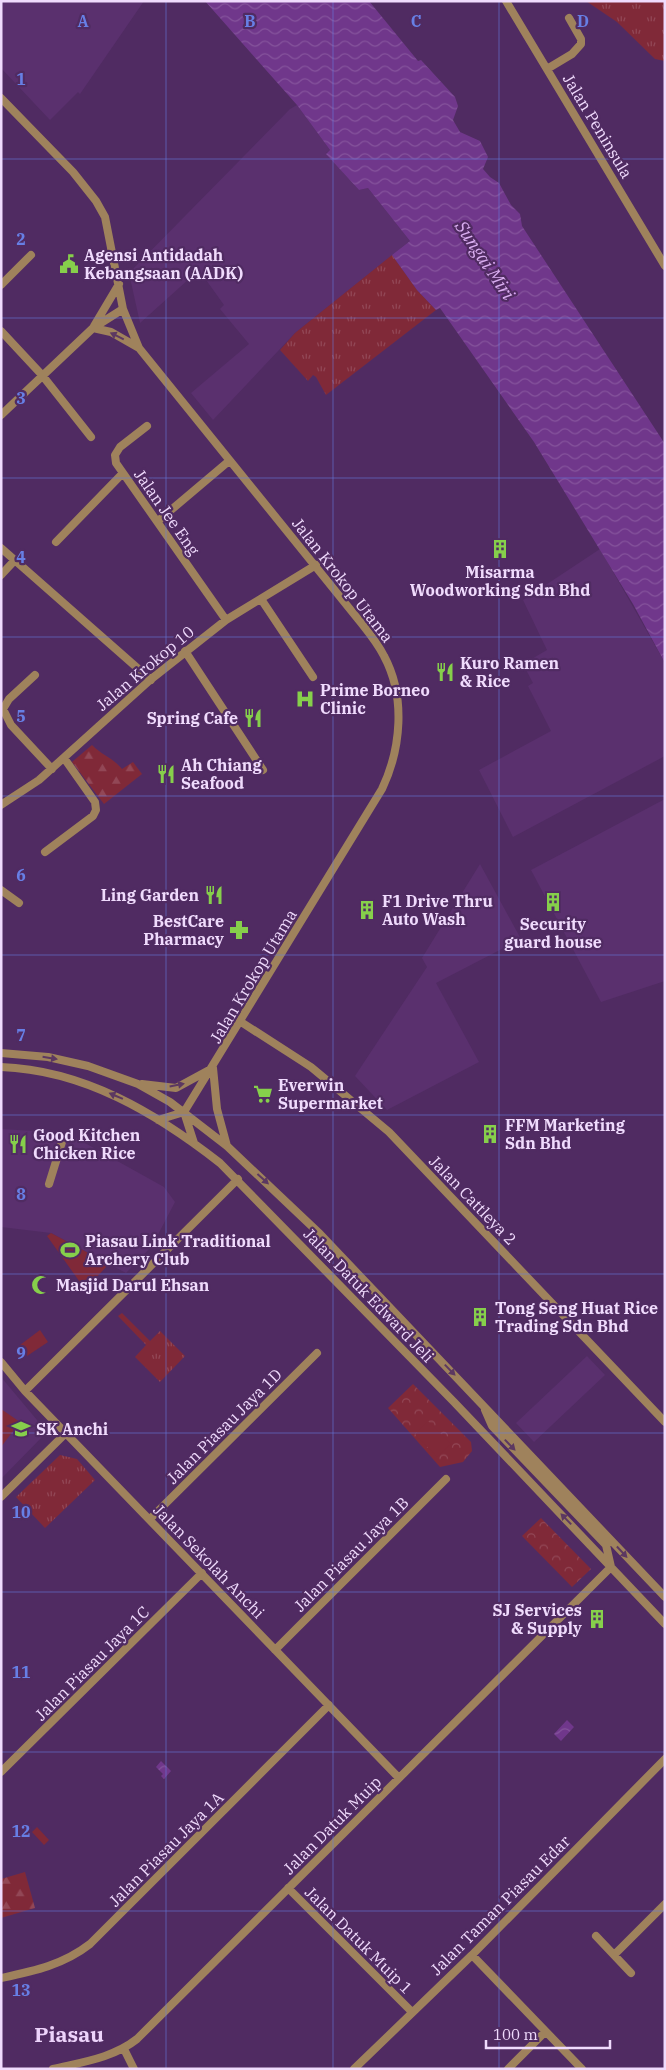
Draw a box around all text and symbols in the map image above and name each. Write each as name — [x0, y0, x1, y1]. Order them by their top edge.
text: A — [77, 11, 89, 31]
text: B — [244, 11, 256, 31]
text: C — [411, 11, 421, 31]
text: D — [577, 11, 589, 31]
text: 1 — [16, 69, 26, 89]
street label: Jalan Peninsula — [559, 70, 637, 182]
water label: Sungai Miri — [450, 215, 520, 305]
text: 2 — [16, 229, 26, 249]
place label: Agensi Antidadah Kebangsaan (AADK) — [84, 245, 243, 283]
public building icon: Agensi Antidadah Kebangsaan (AADK) — [58, 253, 80, 275]
one-way arrow — [110, 332, 124, 340]
text: 3 — [16, 388, 26, 408]
street label: Jalan Jee Eng — [130, 465, 204, 559]
street label: Jalan Krokop Utama — [288, 514, 398, 646]
building icon: Misarma Woodworking Sdn Bhd — [489, 538, 511, 560]
text: 4 — [16, 547, 26, 567]
place label: Misarma Woodworking Sdn Bhd — [410, 562, 590, 600]
street label: Jalan Krokop 10 — [92, 621, 198, 715]
place label: Kuro Ramen & Rice — [460, 653, 560, 691]
restaurant icon: Kuro Ramen & Rice — [434, 661, 456, 683]
place label: Prime Borneo Clinic — [320, 680, 430, 718]
hospital icon: Prime Borneo Clinic — [294, 688, 316, 710]
text: 5 — [16, 706, 26, 726]
restaurant icon: Spring Cafe — [242, 707, 264, 729]
place label: Spring Cafe — [147, 708, 238, 728]
place label: Ah Chiang Seafood — [181, 755, 262, 793]
restaurant icon: Ah Chiang Seafood — [155, 763, 177, 785]
text: 6 — [16, 865, 26, 885]
restaurant icon: Ling Garden — [203, 884, 225, 906]
place label: Ling Garden — [101, 885, 199, 905]
place label: F1 Drive Thru Auto Wash — [382, 891, 493, 929]
building icon: Security guard house — [542, 891, 564, 913]
building icon: F1 Drive Thru Auto Wash — [356, 899, 378, 921]
street label: Jalan Krokop Utama — [205, 905, 301, 1047]
place label: BestCare Pharmacy — [143, 911, 225, 949]
place label: Security guard house — [504, 914, 602, 952]
pharmacy icon: BestCare Pharmacy — [228, 919, 250, 941]
text: 7 — [16, 1025, 26, 1045]
one-way arrow — [42, 1055, 58, 1063]
place label: Everwin Supermarket — [278, 1075, 383, 1113]
one-way arrow — [170, 1081, 186, 1089]
supermarket icon: Everwin Supermarket — [252, 1083, 274, 1105]
one-way arrow — [109, 1092, 123, 1100]
place label: FFM Marketing Sdn Bhd — [505, 1115, 626, 1153]
building icon: FFM Marketing Sdn Bhd — [479, 1123, 501, 1145]
place label: Good Kitchen Chicken Rice — [33, 1125, 141, 1163]
restaurant icon: Good Kitchen Chicken Rice — [7, 1133, 29, 1155]
street label: Jalan Cattleya 2 — [425, 1151, 521, 1249]
one-way arrow — [257, 1173, 269, 1185]
text: 8 — [16, 1184, 26, 1204]
street label: Jalan Datuk Edward Jeli — [300, 1224, 438, 1366]
place label: Piasau Link Traditional Archery Club — [85, 1231, 271, 1269]
sports icon: Piasau Link Traditional Archery Club — [59, 1239, 81, 1261]
mosque icon: Masjid Darul Ehsan — [30, 1274, 52, 1296]
place label: Masjid Darul Ehsan — [56, 1275, 210, 1295]
place label: Tong Seng Huat Rice Trading Sdn Bhd — [495, 1298, 658, 1336]
building icon: Tong Seng Huat Rice Trading Sdn Bhd — [469, 1306, 491, 1328]
text: 9 — [16, 1343, 26, 1363]
street label: Jalan Piasau Jaya 1D — [162, 1364, 286, 1488]
one-way arrow — [444, 1364, 456, 1376]
school or university icon: SK Anchi — [10, 1418, 32, 1440]
place label: SK Anchi — [36, 1419, 108, 1439]
one-way arrow — [504, 1439, 516, 1451]
street label: Jalan Piasau Jaya 1B — [289, 1492, 413, 1616]
street label: Jalan Sekolah Anchi — [149, 1500, 269, 1622]
text: 10 — [11, 1502, 31, 1522]
one-way arrow — [560, 1514, 572, 1526]
one-way arrow — [616, 1545, 628, 1557]
place label: SJ Services & Supply — [493, 1600, 583, 1638]
street label: Jalan Piasau Jaya 1C — [31, 1602, 153, 1724]
building icon: SJ Services & Supply — [586, 1608, 608, 1630]
text: 11 — [11, 1662, 31, 1682]
street label: Jalan Datuk Muip — [279, 1772, 385, 1878]
street label: Jalan Piasau Jaya 1A — [104, 1787, 228, 1911]
text: 12 — [11, 1821, 31, 1841]
street label: Jalan Taman Piasau Edar — [426, 1831, 574, 1979]
street label: Jalan Datuk Muip 1 — [301, 1882, 417, 1998]
text: 13 — [11, 1980, 31, 2000]
scale bar — [486, 2018, 610, 2050]
district label: Piasau — [34, 2020, 104, 2048]
text: 100 m — [493, 2025, 538, 2044]

